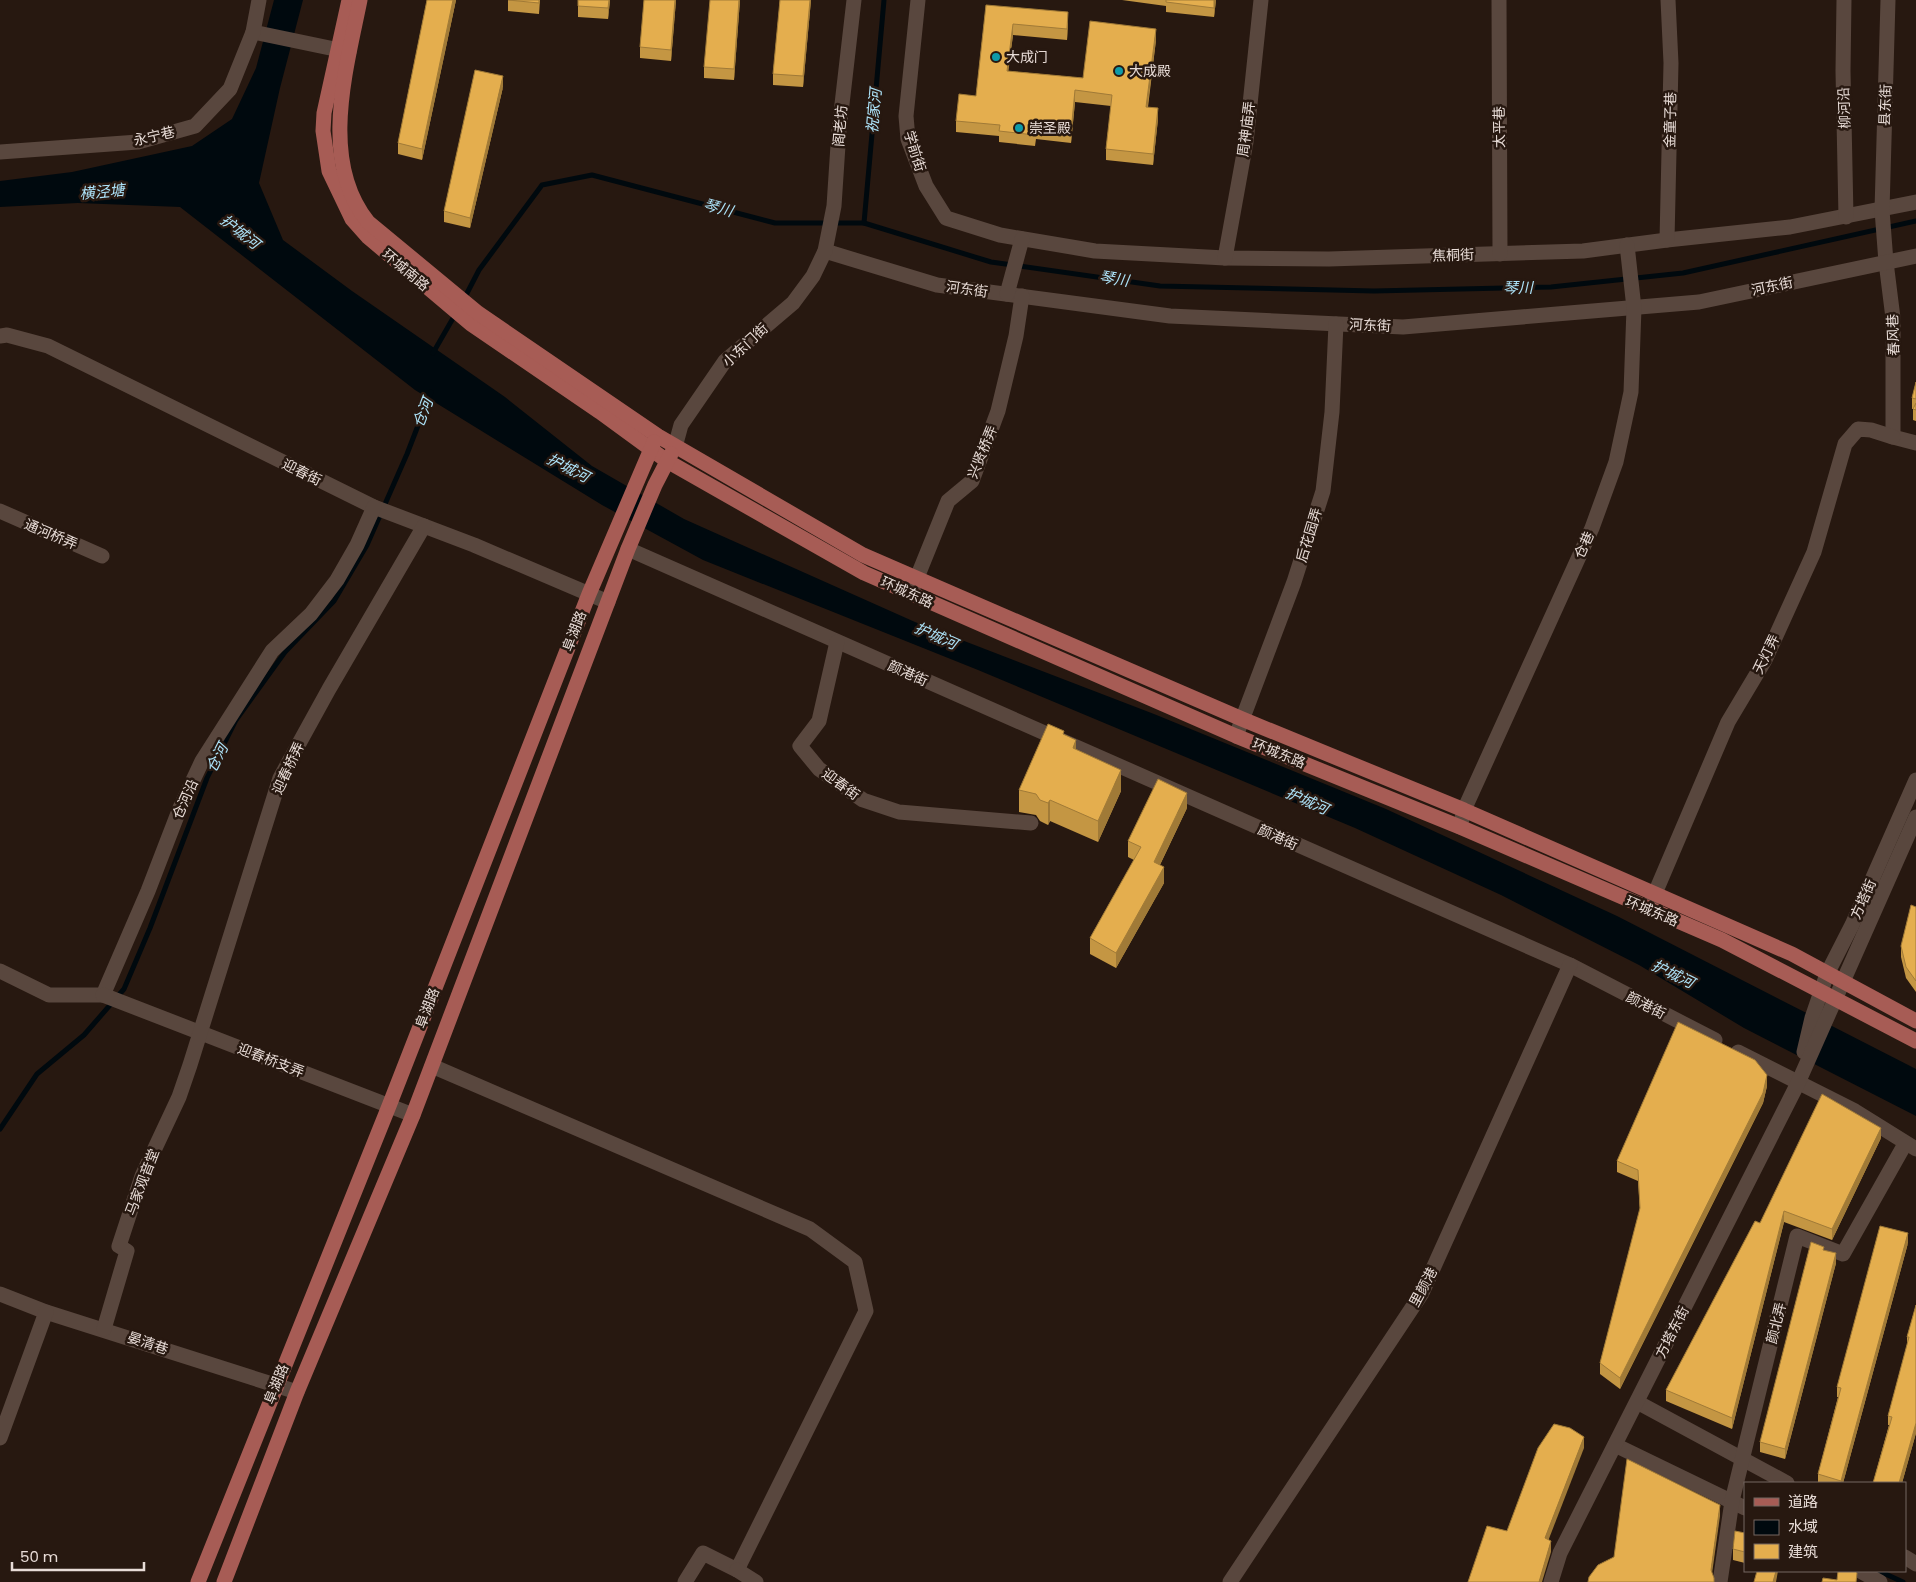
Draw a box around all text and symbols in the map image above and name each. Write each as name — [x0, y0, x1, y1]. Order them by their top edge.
place label: 大成门 — [1006, 47, 1048, 67]
marker: 大成门 — [990, 51, 1002, 63]
place label: 大成殿 — [1129, 61, 1171, 81]
marker: 大成殿 — [1113, 65, 1125, 77]
street label: 县东街 — [1874, 84, 1896, 126]
water label: 祝家河 — [861, 85, 886, 134]
street label: 柳河沿 — [1833, 87, 1855, 129]
street label: 金童子巷 — [1660, 92, 1680, 148]
street label: 周神庙弄 — [1233, 100, 1259, 158]
street label: 阁老坊 — [828, 104, 852, 148]
street label: 太平巷 — [1489, 106, 1509, 148]
place label: 崇圣殿 — [1029, 118, 1071, 138]
street label: 永宁巷 — [131, 122, 177, 150]
marker: 崇圣殿 — [1013, 122, 1025, 134]
street label: 学前街 — [899, 128, 931, 174]
water label: 横泾塘 — [79, 179, 128, 204]
water label: 琴川 — [701, 193, 737, 222]
water label: 护城河 — [216, 209, 267, 256]
street label: 环城南路 — [378, 244, 434, 296]
street label: 焦桐街 — [1432, 244, 1474, 266]
water label: 琴川 — [1098, 266, 1132, 291]
street label: 河东街 — [1749, 272, 1795, 300]
street label: 河东街 — [945, 276, 989, 302]
water label: 琴川 — [1503, 277, 1535, 298]
street label: 河东街 — [1349, 314, 1391, 336]
street label: 春风巷 — [1882, 314, 1904, 356]
street label: 小东门街 — [718, 319, 772, 371]
water label: 仓河 — [407, 392, 439, 431]
street label: 兴贤桥弄 — [962, 422, 1002, 482]
water label: 护城河 — [543, 448, 596, 488]
street label: 迎春街 — [279, 454, 325, 490]
street label: 后花园弄 — [1291, 505, 1327, 565]
street label: 通河桥弄 — [21, 514, 81, 554]
street label: 仓巷 — [1569, 528, 1599, 562]
street label: 环城东路 — [877, 571, 937, 613]
street label: 阜湖路 — [557, 608, 591, 654]
water label: 护城河 — [911, 617, 964, 656]
street label: 天灯弄 — [1748, 631, 1784, 677]
street label: 颜港街 — [885, 655, 931, 691]
street label: 环城东路 — [1249, 733, 1309, 773]
water label: 仓河 — [200, 737, 234, 776]
street label: 迎春桥弄 — [267, 738, 309, 798]
street label: 迎春街 — [818, 764, 864, 804]
street label: 仓河沿 — [167, 776, 203, 822]
water label: 护城河 — [1282, 782, 1335, 821]
street label: 颜港街 — [1255, 819, 1301, 855]
street label: 方塔街 — [1845, 876, 1881, 922]
street label: 环城东路 — [1622, 891, 1682, 931]
water label: 护城河 — [1648, 954, 1701, 994]
street label: 阜湖路 — [410, 985, 444, 1031]
street label: 颜港街 — [1623, 987, 1669, 1023]
street label: 迎春桥支弄 — [235, 1038, 307, 1082]
street label: 马家观音堂 — [120, 1146, 164, 1218]
street label: 里颜港 — [1404, 1264, 1442, 1310]
street label: 颜北弄 — [1761, 1300, 1791, 1346]
street label: 方塔东街 — [1650, 1303, 1694, 1361]
street label: 晏清巷 — [125, 1327, 171, 1359]
street label: 阜湖路 — [259, 1361, 293, 1407]
legend — [1744, 1482, 1906, 1572]
text: 道路 — [1788, 1491, 1818, 1512]
text: 水域 — [1788, 1516, 1818, 1537]
scale bar — [12, 1540, 145, 1572]
text: 建筑 — [1788, 1541, 1818, 1562]
text: 50 m — [20, 1546, 58, 1567]

